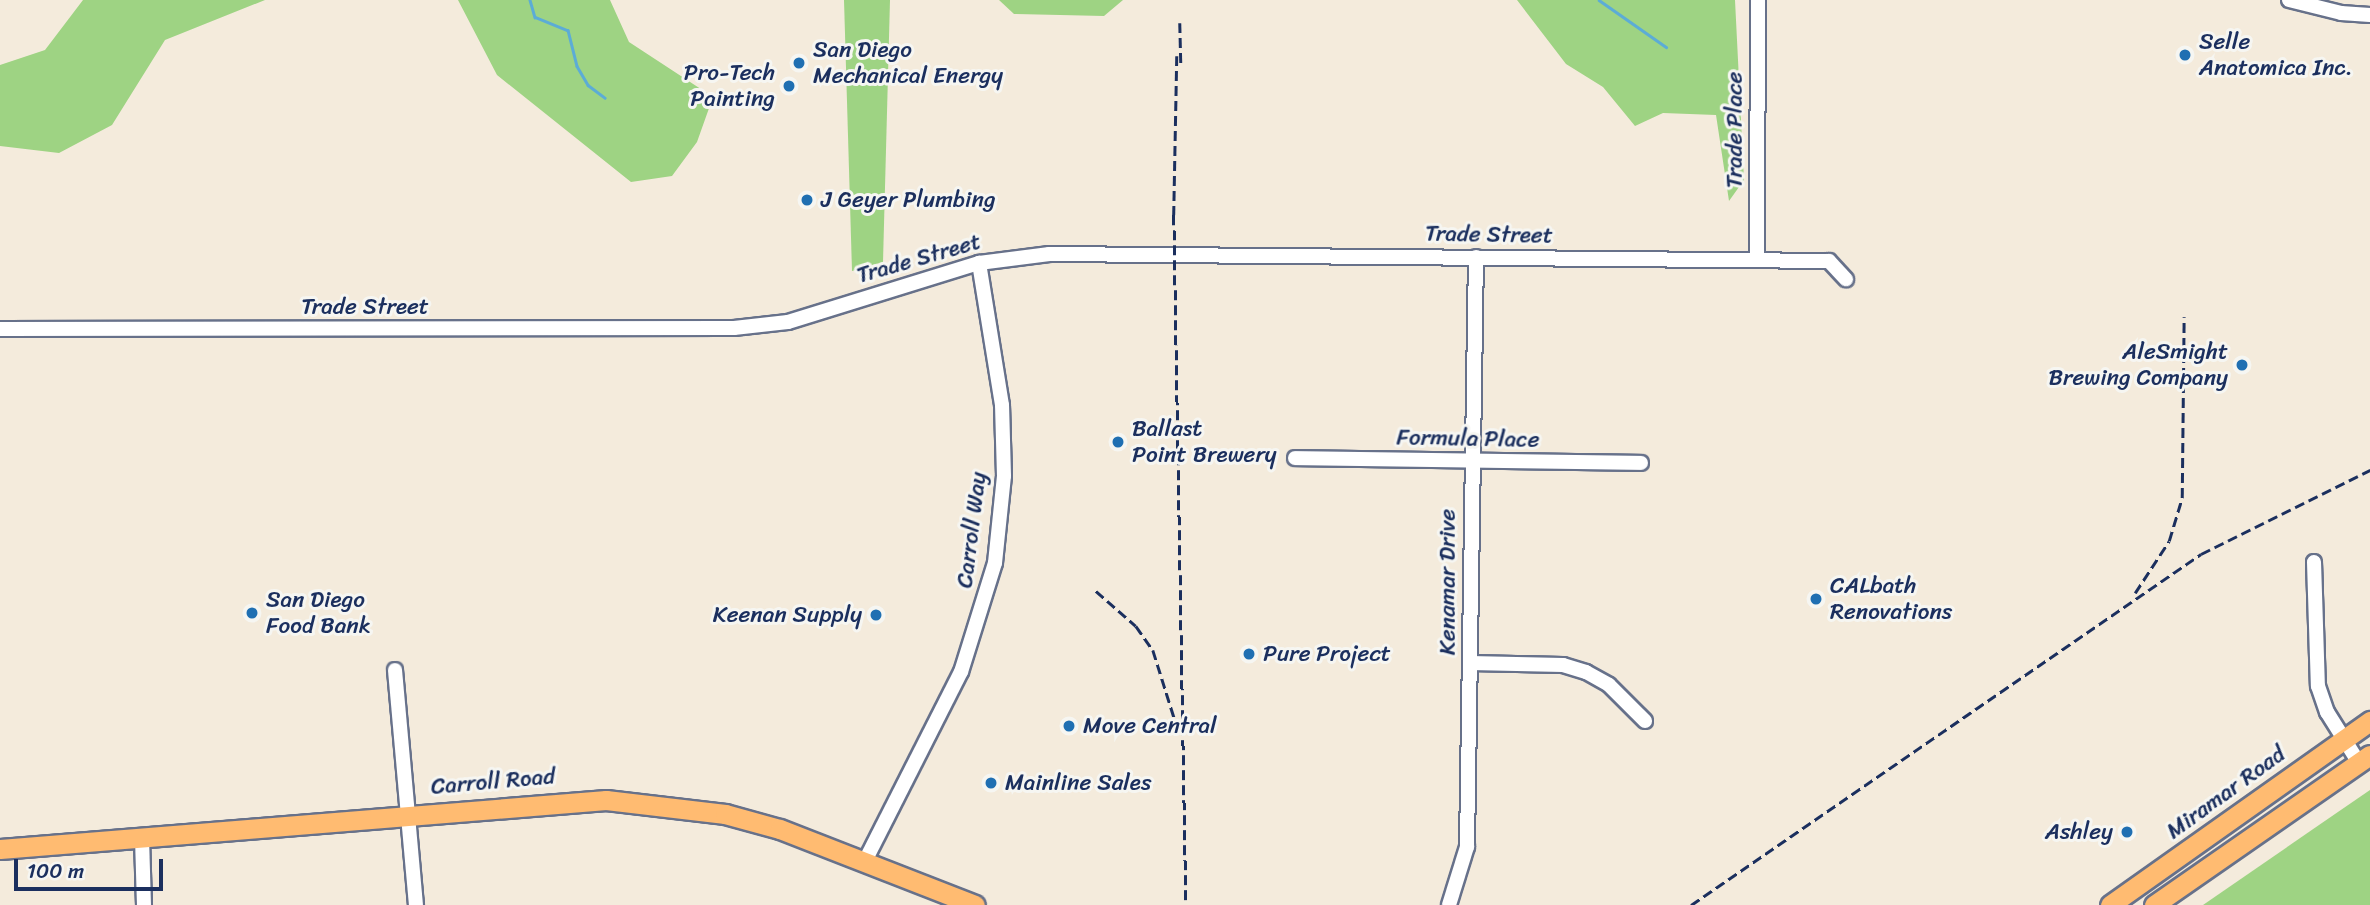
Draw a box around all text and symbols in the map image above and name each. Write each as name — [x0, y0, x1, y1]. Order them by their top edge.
place label: Selle Anatomica Inc. — [2199, 28, 2353, 82]
place label: San Diego Mechanical Energy — [813, 36, 1003, 90]
marker: Selle Anatomica Inc. — [2177, 47, 2193, 63]
marker: San Diego Mechanical Energy — [791, 55, 807, 71]
place label: Pro-Tech Painting — [684, 59, 775, 113]
street label: Trade Place — [1721, 72, 1749, 188]
marker: Pro-Tech Painting — [781, 78, 797, 94]
place label: J Geyer Plumbing — [821, 186, 996, 214]
marker: J Geyer Plumbing — [799, 192, 815, 208]
street label: Trade Street — [1425, 220, 1553, 250]
street label: Trade Street — [853, 228, 985, 290]
street label: Trade Street — [301, 293, 429, 321]
place label: AleSmight Brewing Company — [2048, 338, 2228, 392]
marker: AleSmight Brewing Company — [2234, 357, 2250, 373]
place label: Ballast Point Brewery — [1132, 415, 1277, 469]
street label: Formula Place — [1396, 424, 1540, 454]
marker: Ballast Point Brewery — [1110, 434, 1126, 450]
street label: Carroll Way — [951, 470, 993, 590]
street label: Kenamar Drive — [1434, 509, 1462, 655]
place label: CALbath Renovations — [1830, 572, 1952, 626]
place label: San Diego Food Bank — [266, 586, 371, 640]
marker: CALbath Renovations — [1808, 591, 1824, 607]
place label: Keenan Supply — [713, 601, 862, 629]
marker: San Diego Food Bank — [244, 605, 260, 621]
marker: Keenan Supply — [868, 607, 884, 623]
place label: Pure Project — [1263, 640, 1392, 668]
marker: Pure Project — [1241, 646, 1257, 662]
place label: Move Central — [1083, 712, 1218, 740]
marker: Move Central — [1061, 718, 1077, 734]
street label: Miramar Road — [2161, 741, 2291, 845]
street label: Carroll Road — [430, 763, 556, 801]
place label: Mainline Sales — [1005, 769, 1152, 797]
marker: Mainline Sales — [983, 775, 999, 791]
place label: Ashley — [2045, 818, 2113, 846]
marker: Ashley — [2119, 824, 2135, 840]
scale bar — [18, 846, 166, 890]
text: 100 m — [27, 852, 84, 890]

